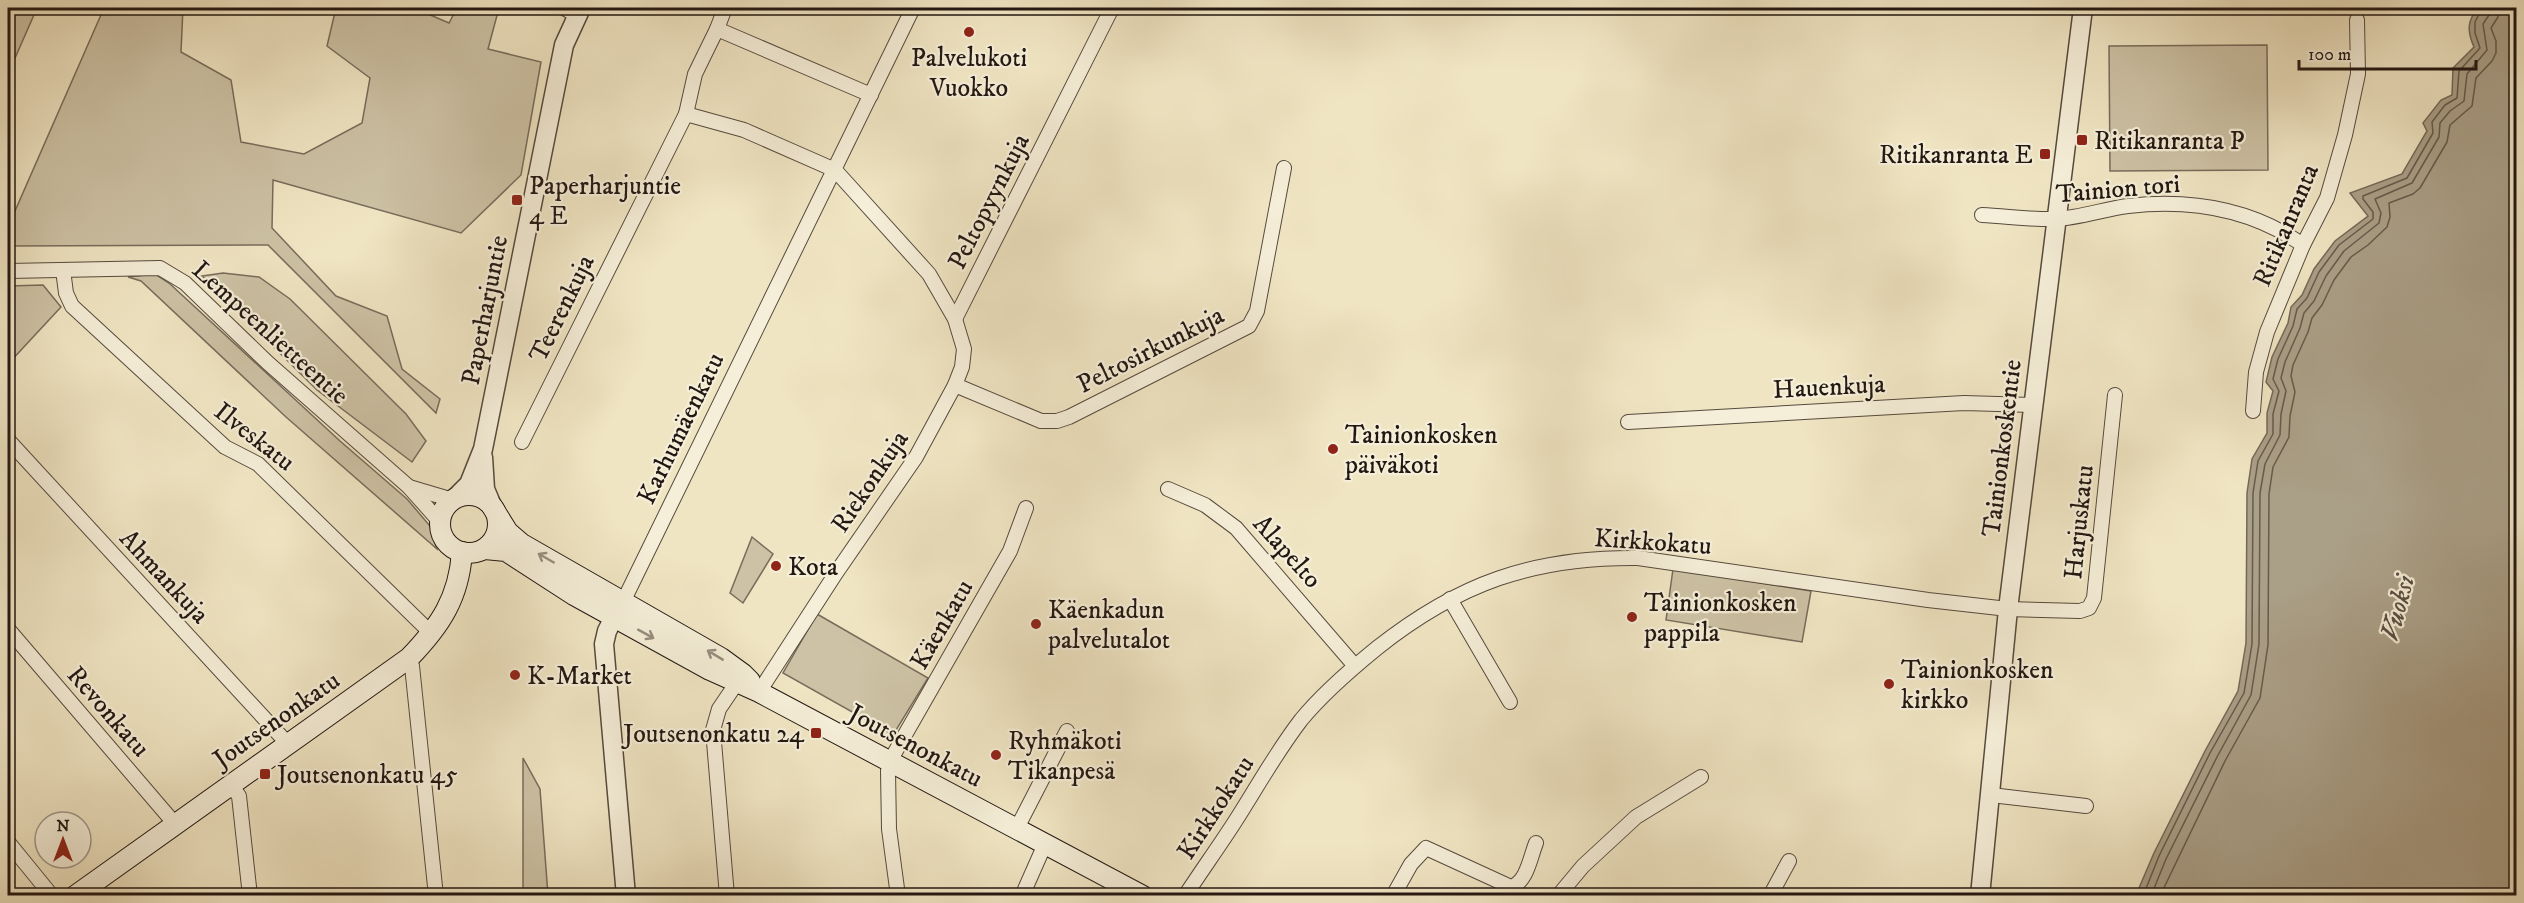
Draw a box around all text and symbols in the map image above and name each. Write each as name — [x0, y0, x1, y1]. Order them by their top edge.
marker: Palvelukoti Vuokko — [962, 25, 976, 39]
scale bar — [2299, 33, 2476, 71]
place label: Palvelukoti Vuokko — [911, 42, 1027, 105]
text: 100 m — [2308, 44, 2351, 66]
place label: Ritikanranta P — [2094, 125, 2245, 158]
street label: Peltopyynkuja — [941, 128, 1038, 275]
marker: Ritikanranta P — [2075, 133, 2089, 147]
place label: Ritikanranta E — [1879, 139, 2033, 172]
marker: Ritikanranta E — [2038, 147, 2052, 161]
street label: Ritikanranta — [2246, 159, 2327, 292]
street label: Tainion tori — [2055, 168, 2182, 211]
place label: Paperharjuntie 4 E — [529, 170, 681, 233]
marker: Paperharjuntie 4 E — [510, 193, 524, 207]
street label: Paperharjuntie — [455, 233, 516, 388]
street label: Teerenkuja — [522, 250, 602, 368]
street label: Lempeenlietteentie — [185, 254, 355, 412]
street label: Peltosirkunkuja — [1072, 299, 1230, 402]
street label: Karhumäenkatu — [630, 347, 732, 510]
street label: Tainionkoskentie — [1975, 358, 2030, 539]
street label: Hauenkuja — [1772, 368, 1886, 407]
street label: Ilveskatu — [207, 395, 301, 479]
place label: Tainionkosken päiväkoti — [1344, 419, 1498, 482]
street label: Riekonkuja — [824, 424, 916, 539]
marker: Tainionkosken päiväkoti — [1326, 442, 1340, 456]
street label: Harjuskatu — [2057, 463, 2102, 581]
street label: Alapelto — [1245, 508, 1329, 596]
street label: Kirkkokatu — [1593, 522, 1713, 563]
street label: Ahmankuja — [112, 523, 216, 631]
one-way arrow — [538, 551, 555, 563]
place label: Kota — [788, 551, 838, 584]
marker: Kota — [769, 559, 783, 573]
water label: Vuoksi — [2373, 570, 2423, 645]
street label: Käenkatu — [903, 574, 981, 676]
place label: Tainionkosken pappila — [1643, 587, 1797, 650]
place label: Käenkadun palvelutalot — [1047, 594, 1170, 657]
marker: Tainionkosken pappila — [1625, 610, 1639, 624]
marker: Käenkadun palvelutalot — [1029, 617, 1043, 631]
one-way arrow — [637, 629, 654, 641]
one-way arrow — [707, 649, 724, 661]
place label: Tainionkosken kirkko — [1901, 654, 2054, 717]
street label: Revonkatu — [59, 660, 157, 764]
place label: K-Market — [527, 660, 632, 693]
street label: Joutsenonkatu — [205, 664, 347, 777]
marker: K-Market — [508, 668, 522, 682]
marker: Tainionkosken kirkko — [1882, 677, 1896, 691]
street label: Joutsenonkatu — [841, 696, 988, 795]
place label: Joutsenonkatu 24 — [621, 718, 805, 751]
place label: Ryhmäkoti Tikanpesä — [1008, 725, 1122, 788]
marker: Joutsenonkatu 24 — [809, 726, 823, 740]
marker: Ryhmäkoti Tikanpesä — [989, 748, 1003, 762]
street label: Kirkkokatu — [1170, 750, 1262, 866]
place label: Joutsenonkatu 45 — [275, 759, 458, 792]
marker: Joutsenonkatu 45 — [258, 767, 272, 781]
north arrow — [33, 810, 93, 870]
text: N — [56, 816, 70, 836]

